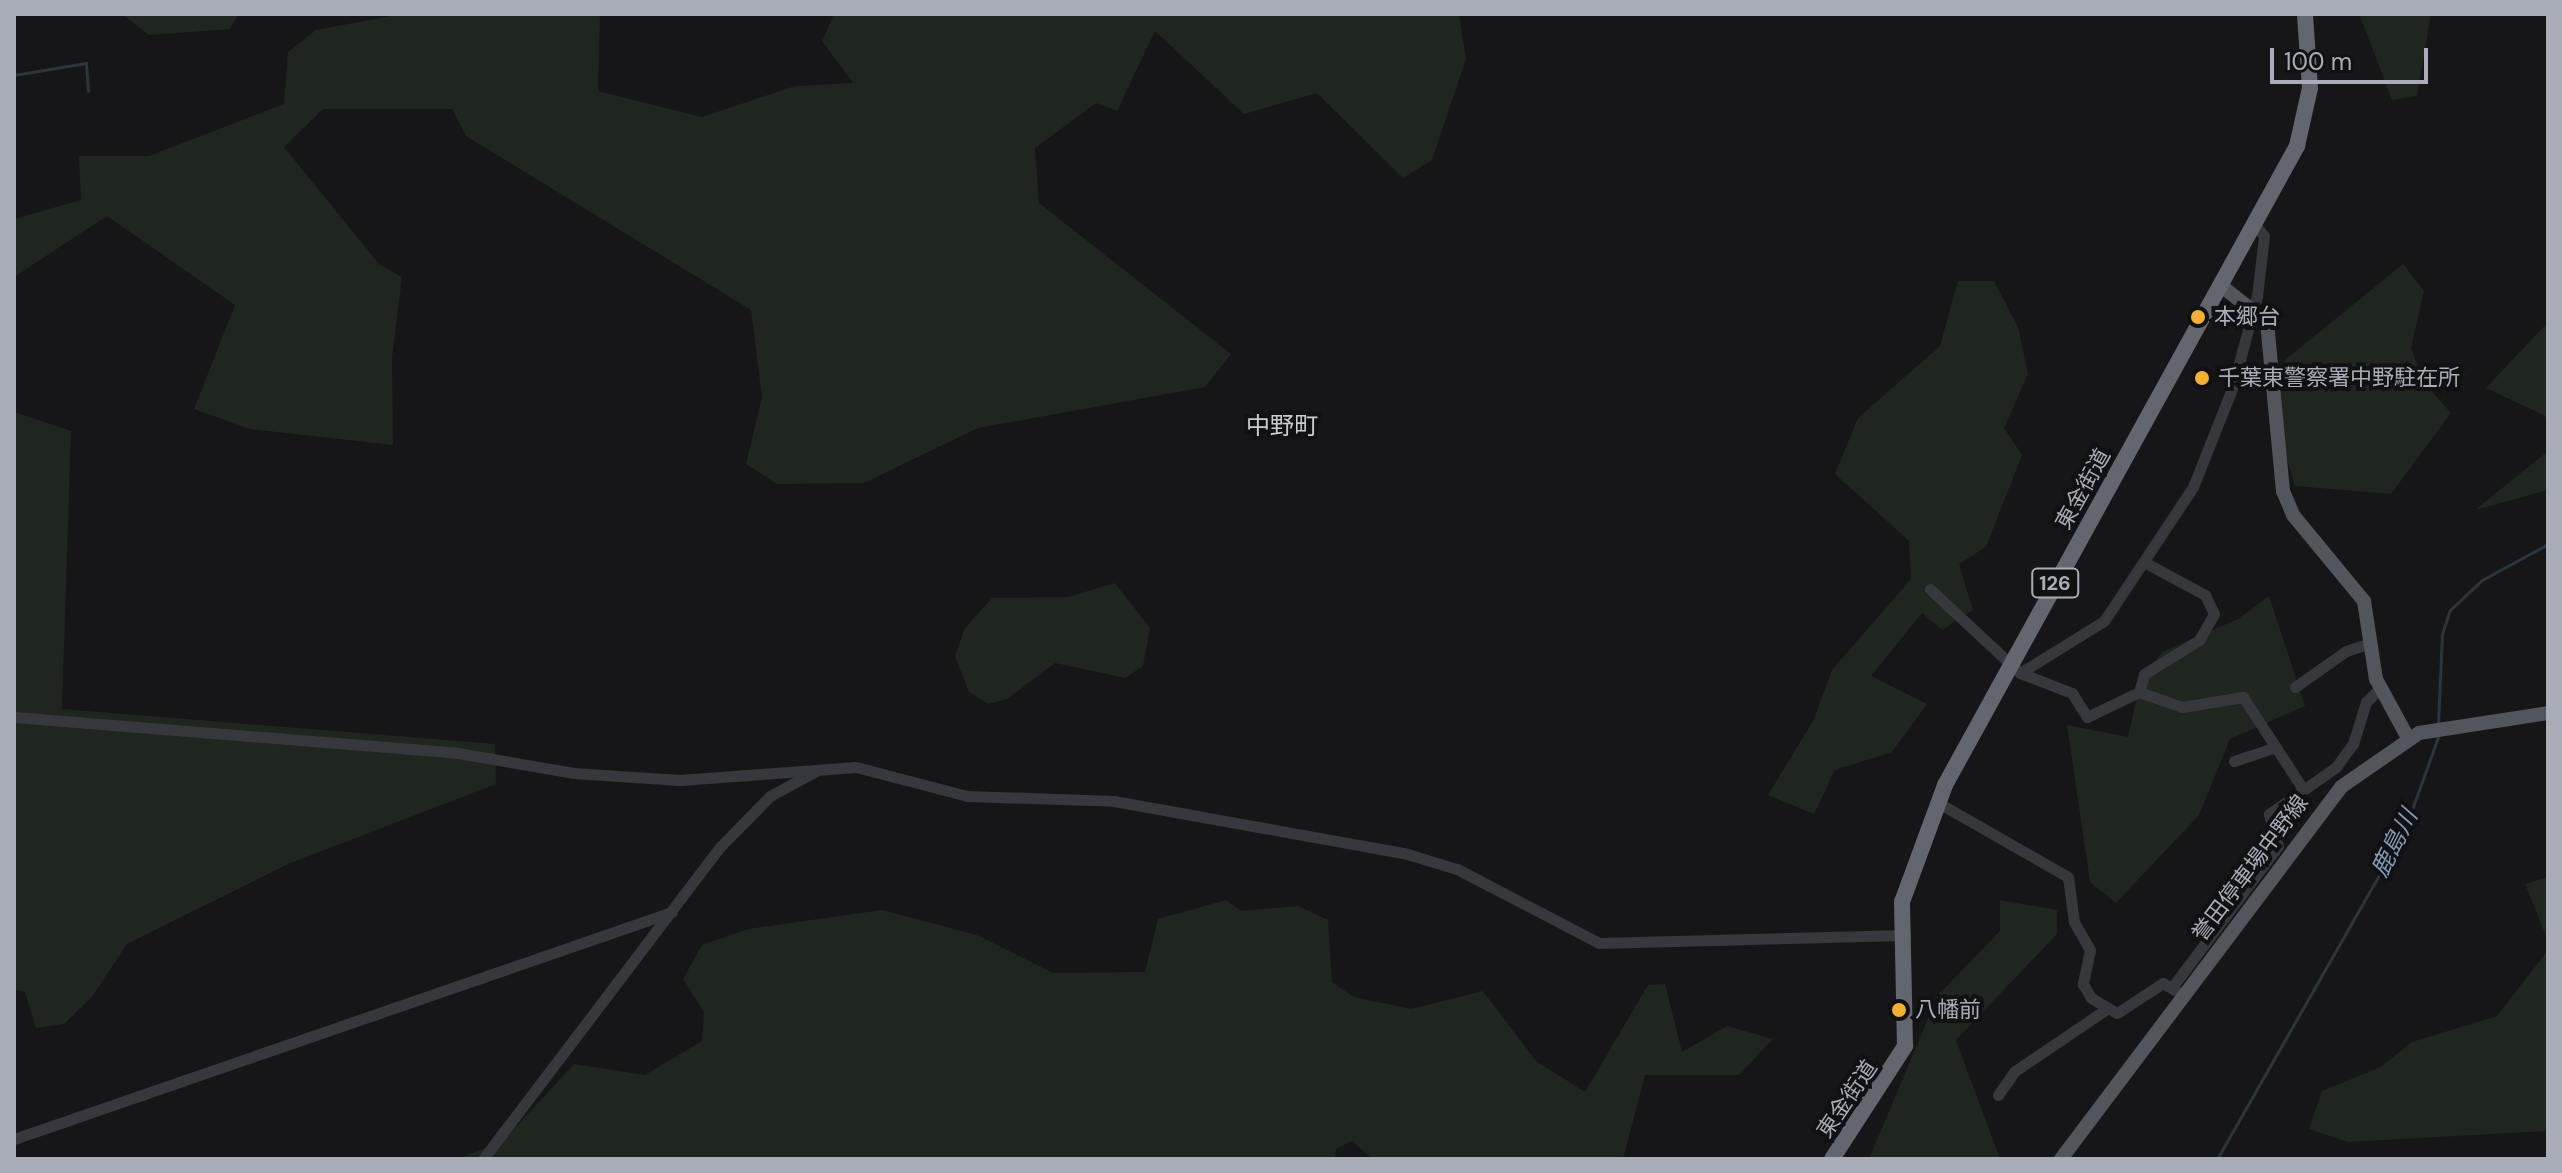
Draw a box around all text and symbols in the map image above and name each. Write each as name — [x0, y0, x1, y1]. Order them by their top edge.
scale bar — [2274, 32, 2432, 82]
text: 100 m — [2284, 46, 2352, 77]
place label: 本郷台 — [2214, 304, 2280, 330]
marker: 本郷台 — [2189, 308, 2207, 326]
place label: 千葉東警察署中野駐在所 — [2218, 365, 2460, 391]
marker: 千葉東警察署中野駐在所 — [2193, 369, 2211, 387]
district label: 中野町 — [1246, 412, 1318, 440]
street label: 東金街道 — [2050, 444, 2116, 534]
road number: 126 — [2031, 567, 2079, 599]
street label: 誉田停車場中野線 — [2186, 790, 2314, 946]
water label: 鹿島川 — [2365, 804, 2423, 882]
place label: 八幡前 — [1915, 997, 1981, 1023]
marker: 八幡前 — [1890, 1001, 1908, 1019]
street label: 東金街道 — [1811, 1055, 1883, 1143]

